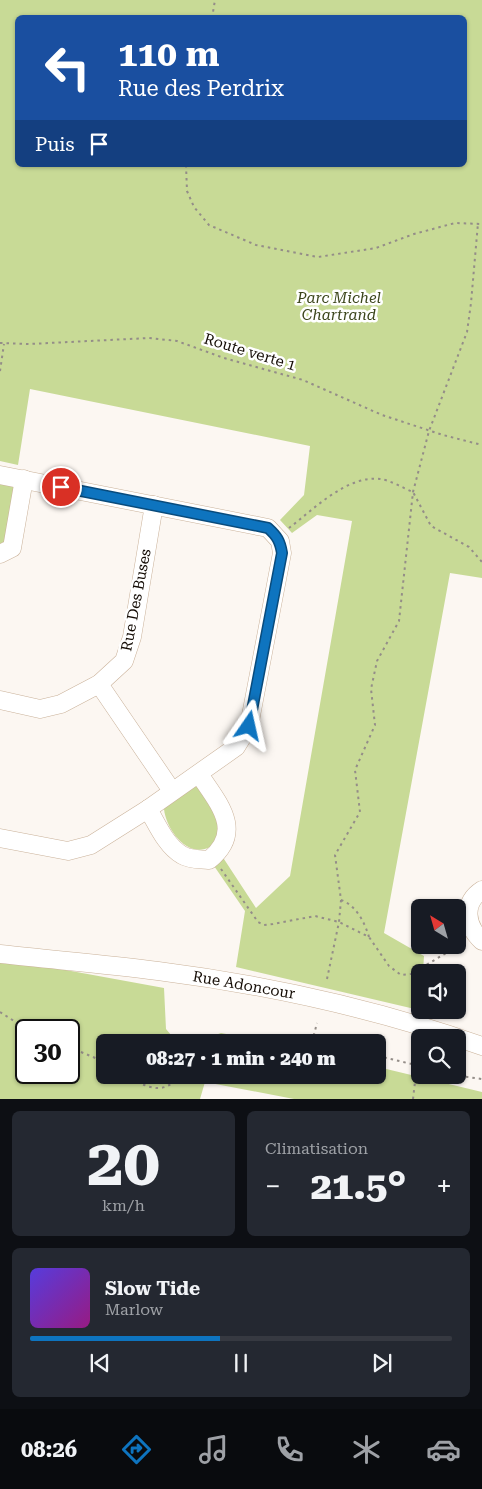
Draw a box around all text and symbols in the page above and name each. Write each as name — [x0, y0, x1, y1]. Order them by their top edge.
text: 110 m — [118, 34, 219, 75]
icon: left — [35, 35, 100, 100]
text: Rue des Perdrix — [118, 76, 284, 101]
icon: arrive — [85, 130, 113, 158]
text: Puis — [35, 133, 75, 156]
park label: Parc Michel Chartrand — [296, 289, 382, 324]
street label: Route verte 1 — [202, 329, 298, 375]
pin — [40, 466, 82, 508]
icon: arrive — [47, 473, 75, 501]
street label: Rue Des Buses — [117, 547, 155, 653]
position arrow — [222, 699, 274, 751]
north arrow — [411, 899, 466, 954]
map controls — [411, 899, 466, 1084]
button: sound — [411, 964, 466, 1019]
street label: Rue Adoncour — [191, 967, 297, 1003]
speed limit sign: 30 — [15, 1019, 80, 1084]
button: search — [411, 1029, 466, 1084]
text: 08:27 · 1 min · 240 m — [146, 1047, 336, 1070]
text: 20 — [87, 1125, 160, 1201]
text: Climatisation — [265, 1139, 368, 1158]
text: 21.5° — [311, 1164, 406, 1208]
text: − — [265, 1170, 281, 1203]
text: + — [436, 1170, 452, 1203]
text: km/h — [102, 1196, 145, 1215]
text: Slow Tide — [105, 1277, 200, 1300]
text: Marlow — [105, 1300, 163, 1319]
icon: previous — [86, 1349, 114, 1377]
icon: pause — [227, 1349, 255, 1377]
icon: next — [368, 1349, 396, 1377]
icon: directions — [119, 1432, 154, 1467]
icon: music — [196, 1432, 231, 1467]
icon: phone — [272, 1432, 307, 1467]
icon: climate — [349, 1432, 384, 1467]
icon: car — [426, 1432, 461, 1467]
text: 08:26 — [21, 1437, 77, 1462]

